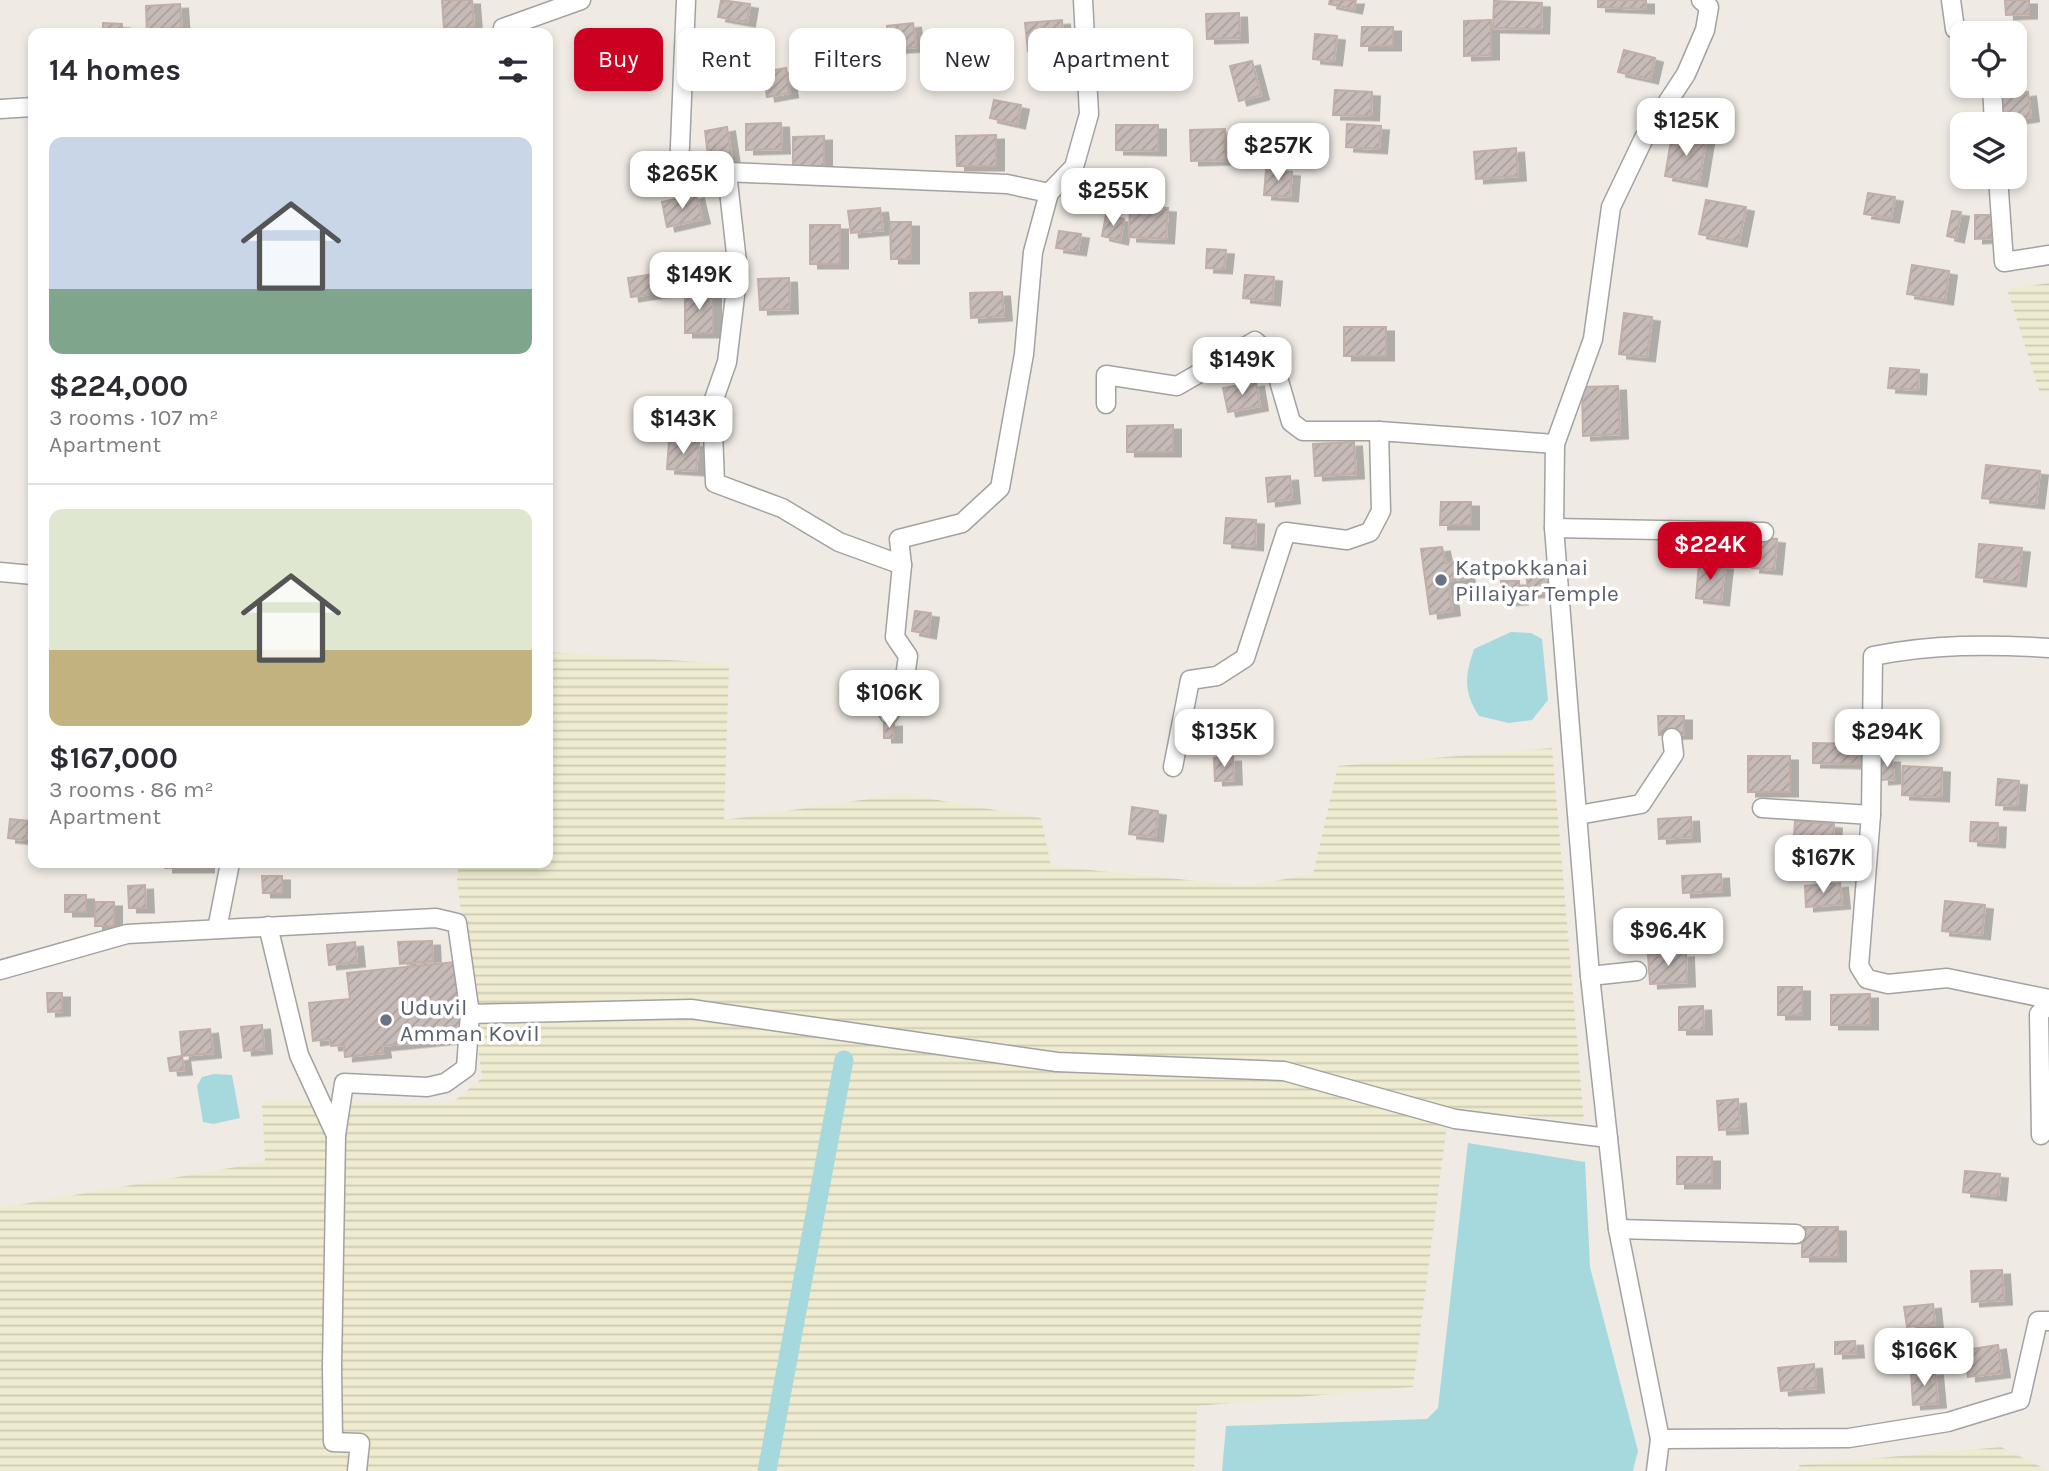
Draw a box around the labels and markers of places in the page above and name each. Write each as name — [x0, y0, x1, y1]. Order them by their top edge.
pin: $125K — [1637, 99, 1735, 158]
pin: $257K — [1229, 124, 1327, 183]
pin: $265K — [633, 152, 731, 211]
pin: $255K — [1064, 168, 1162, 228]
pin: $149K — [650, 252, 748, 312]
pin: $149K — [1193, 338, 1291, 397]
pin: $143K — [634, 396, 732, 456]
pin: $224K — [1661, 522, 1759, 582]
place label: Katpokkanai Pillaiyar Temple — [1455, 554, 1619, 607]
marker: Katpokkanai Pillaiyar Temple — [1433, 572, 1449, 588]
pin: $106K — [840, 670, 938, 730]
pin: $135K — [1175, 710, 1273, 769]
pin: $294K — [1838, 710, 1936, 769]
pin: $167K — [1774, 836, 1872, 895]
pin: $96.4K — [1611, 908, 1725, 968]
place label: Uduvil Amman Kovil — [400, 994, 540, 1047]
marker: Uduvil Amman Kovil — [378, 1012, 394, 1028]
pin: $166K — [1875, 1328, 1973, 1388]

